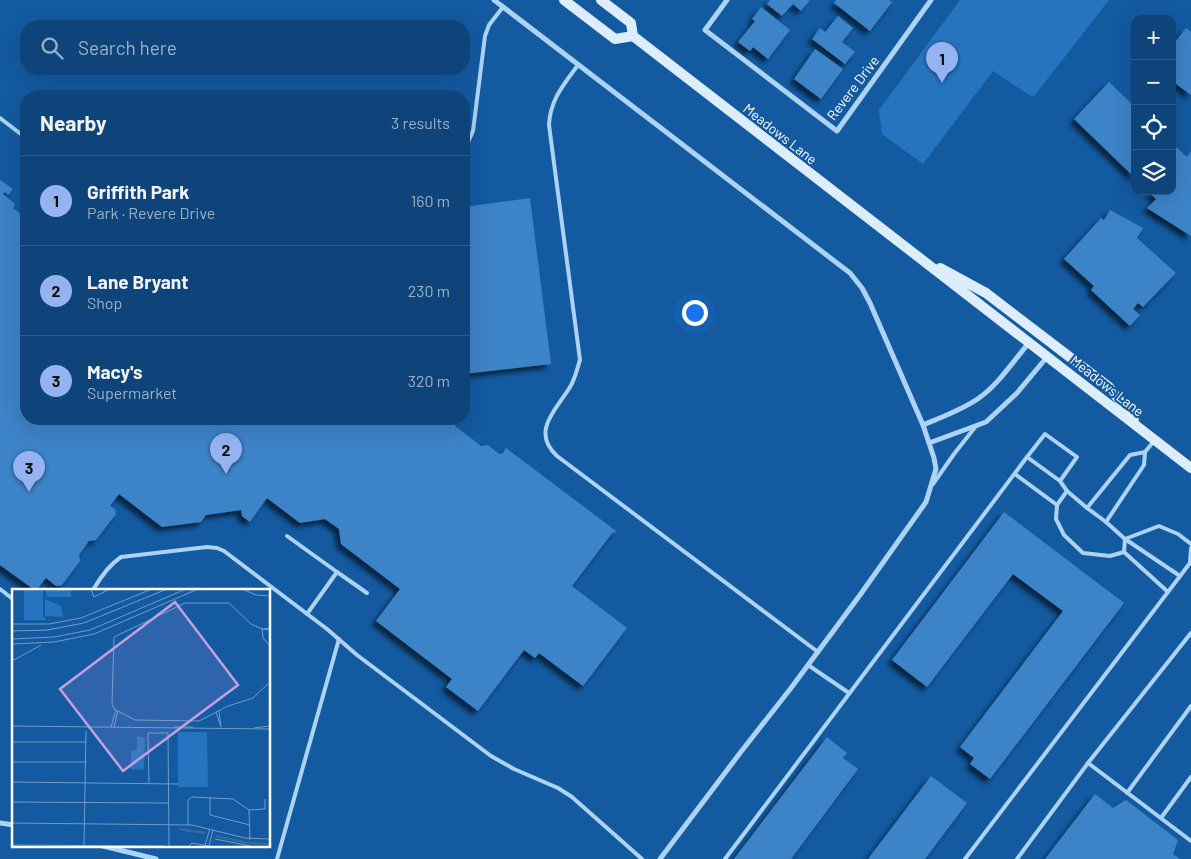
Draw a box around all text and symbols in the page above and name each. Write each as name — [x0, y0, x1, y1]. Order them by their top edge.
map controls — [1131, 15, 1176, 195]
button: + — [1131, 15, 1176, 60]
search box — [20, 20, 470, 75]
icon: search — [38, 34, 66, 62]
text: Search here — [78, 36, 177, 59]
pin: 1 — [926, 42, 958, 83]
street label: Revere Drive — [823, 52, 882, 123]
button: − — [1131, 60, 1176, 105]
street label: Meadows Lane — [740, 100, 821, 168]
button: locate — [1131, 105, 1176, 150]
text: Nearby — [40, 110, 106, 135]
text: 3 results — [391, 113, 450, 132]
button: layers — [1131, 150, 1176, 195]
text: Griffith Park — [87, 180, 189, 203]
text: 1 — [53, 191, 59, 210]
text: 160 m — [411, 191, 450, 210]
text: Park · Revere Drive — [87, 203, 215, 222]
text: Lane Bryant — [87, 270, 188, 293]
text: 2 — [52, 281, 60, 300]
text: 230 m — [408, 281, 450, 300]
text: Shop — [87, 293, 122, 312]
your location — [682, 300, 708, 326]
street label: Meadows Lane — [1067, 352, 1148, 420]
text: Macy's — [87, 360, 142, 383]
text: 3 — [52, 371, 60, 390]
text: 320 m — [408, 371, 450, 390]
text: Supermarket — [87, 383, 177, 402]
pin: 2 — [210, 433, 242, 474]
pin: 3 — [13, 451, 45, 492]
inset map — [12, 589, 270, 846]

